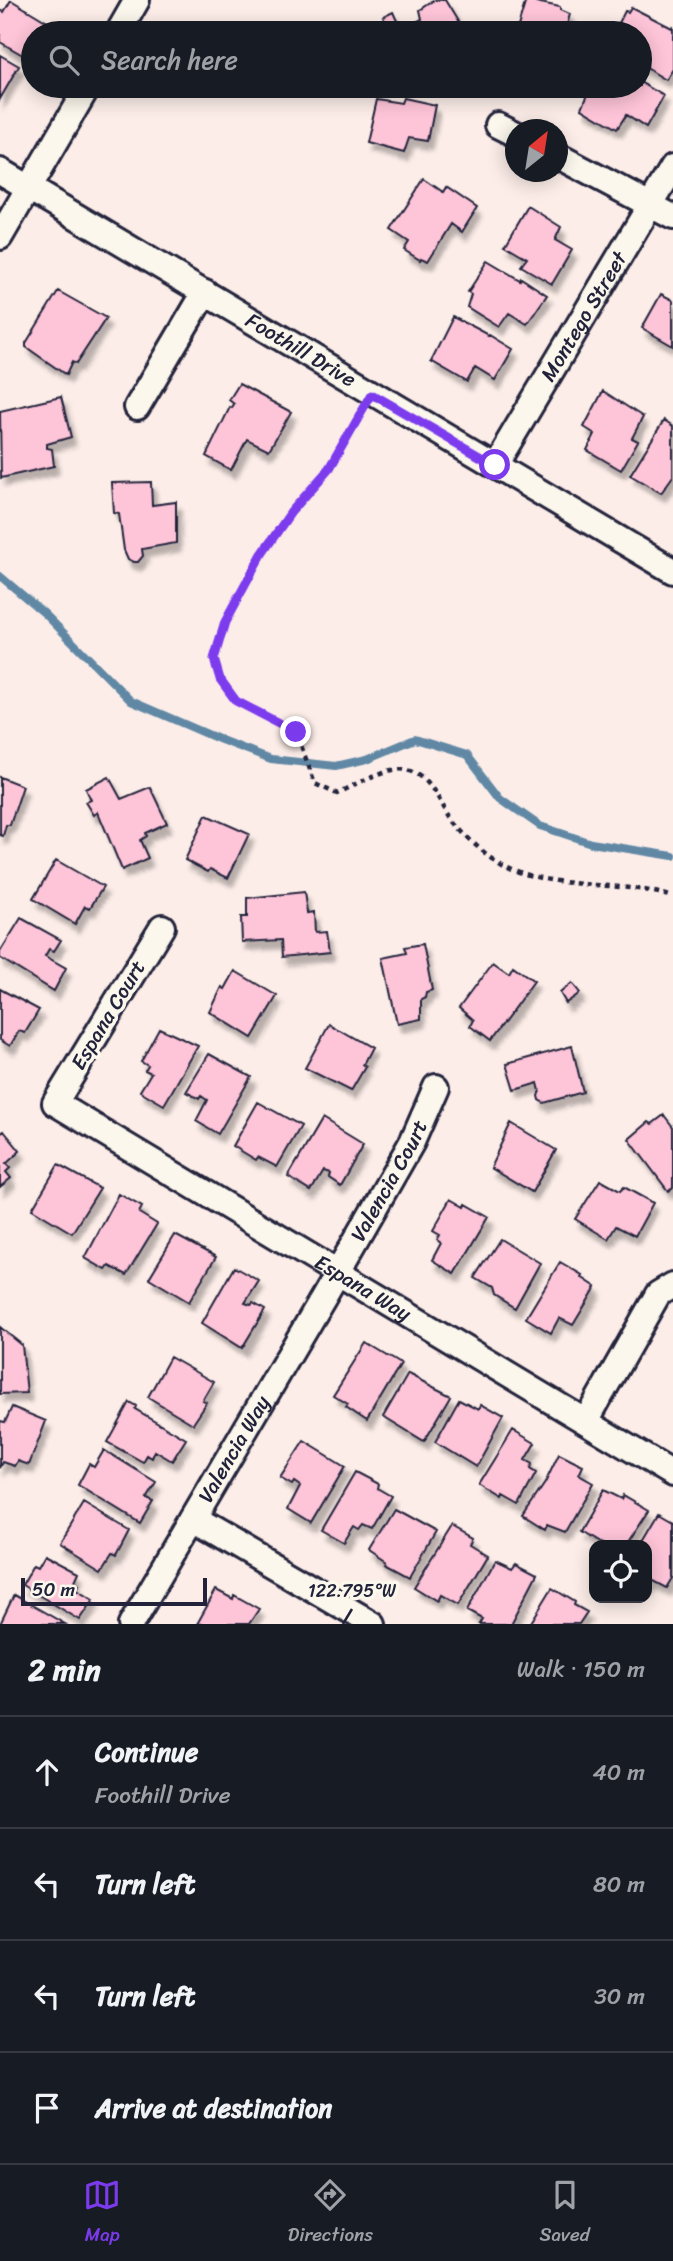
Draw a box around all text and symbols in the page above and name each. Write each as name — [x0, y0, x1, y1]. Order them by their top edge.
search box — [21, 21, 652, 98]
text: Search here — [101, 37, 238, 83]
icon: search — [45, 41, 83, 79]
north arrow — [505, 119, 568, 182]
street label: Montego Street — [530, 242, 638, 389]
street label: Foothill Drive — [238, 302, 364, 398]
route start — [479, 449, 510, 480]
route end — [280, 716, 311, 747]
street label: Espana Court — [60, 953, 156, 1077]
street label: Valencia Court — [340, 1114, 438, 1249]
street label: Espana Way — [307, 1244, 419, 1332]
street label: Valencia Way — [187, 1388, 281, 1510]
map controls — [589, 1540, 652, 1603]
button: locate — [589, 1540, 652, 1603]
text: 50 m — [32, 1573, 75, 1606]
scale bar — [21, 1575, 206, 1607]
text: 122.795°W — [308, 1575, 397, 1607]
text: 2 min — [28, 1643, 101, 1697]
text: Walk · 150 m — [517, 1649, 645, 1690]
text: Continue — [95, 1729, 198, 1775]
text: 40 m — [592, 1752, 645, 1793]
icon: ahead — [28, 1753, 66, 1791]
text: Foothill Drive — [95, 1775, 231, 1816]
text: Turn left — [95, 1861, 195, 1907]
text: 80 m — [593, 1864, 645, 1905]
icon: left — [28, 1865, 66, 1903]
text: Turn left — [95, 1973, 195, 2019]
text: 30 m — [594, 1976, 645, 2017]
icon: left — [28, 1977, 66, 2015]
text: Arrive at destination — [95, 2085, 332, 2131]
icon: arrive — [28, 2089, 66, 2127]
tab: Map — [83, 2176, 121, 2251]
tab: Directions — [288, 2176, 373, 2251]
tab: Saved — [540, 2176, 590, 2251]

